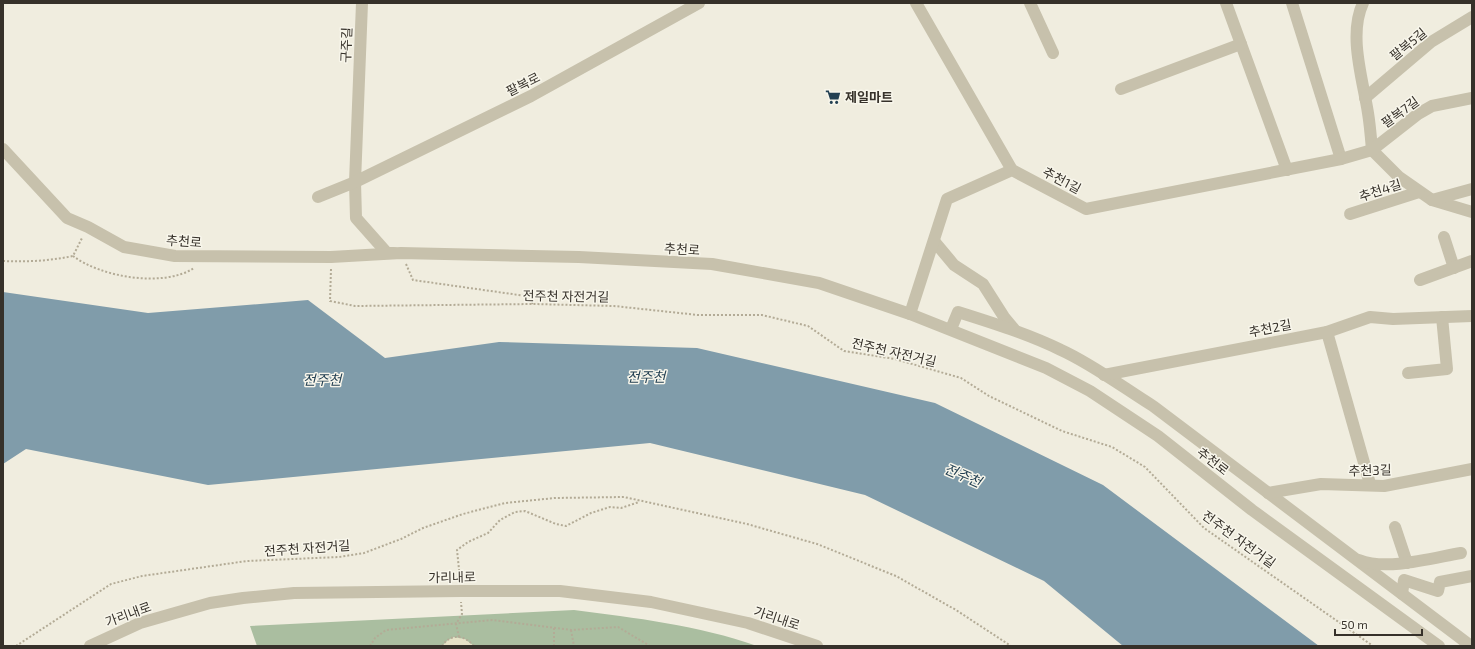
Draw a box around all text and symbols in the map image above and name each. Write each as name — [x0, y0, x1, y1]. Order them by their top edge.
street label: 팔복5길 — [1386, 24, 1430, 64]
street label: 구주길 — [337, 27, 355, 63]
street label: 팔복로 — [503, 69, 543, 99]
supermarket icon: 제일마트 — [824, 88, 842, 106]
place label: 제일마트 — [845, 89, 893, 105]
street label: 팔복7길 — [1378, 93, 1422, 131]
street label: 추천1길 — [1040, 163, 1084, 197]
street label: 추천4길 — [1357, 176, 1403, 204]
street label: 추천로 — [166, 232, 202, 250]
street label: 추천로 — [664, 240, 700, 258]
street label: 전주천 자전거길 — [523, 287, 609, 305]
street label: 추천2길 — [1247, 316, 1293, 340]
street label: 전주천 자전거길 — [850, 334, 938, 370]
water label: 전주천 — [627, 368, 666, 385]
water label: 전주천 — [303, 371, 342, 388]
street label: 추천로 — [1194, 444, 1232, 478]
water label: 전주천 — [942, 460, 985, 491]
street label: 추천3길 — [1348, 462, 1392, 478]
street label: 전주천 자전거길 — [1199, 507, 1279, 571]
street label: 전주천 자전거길 — [263, 537, 351, 559]
street label: 가리내로 — [428, 569, 476, 585]
street label: 가리내로 — [103, 598, 153, 630]
street label: 가리내로 — [752, 603, 802, 633]
scale bar — [1335, 611, 1422, 637]
text: 50 m — [1341, 617, 1368, 631]

